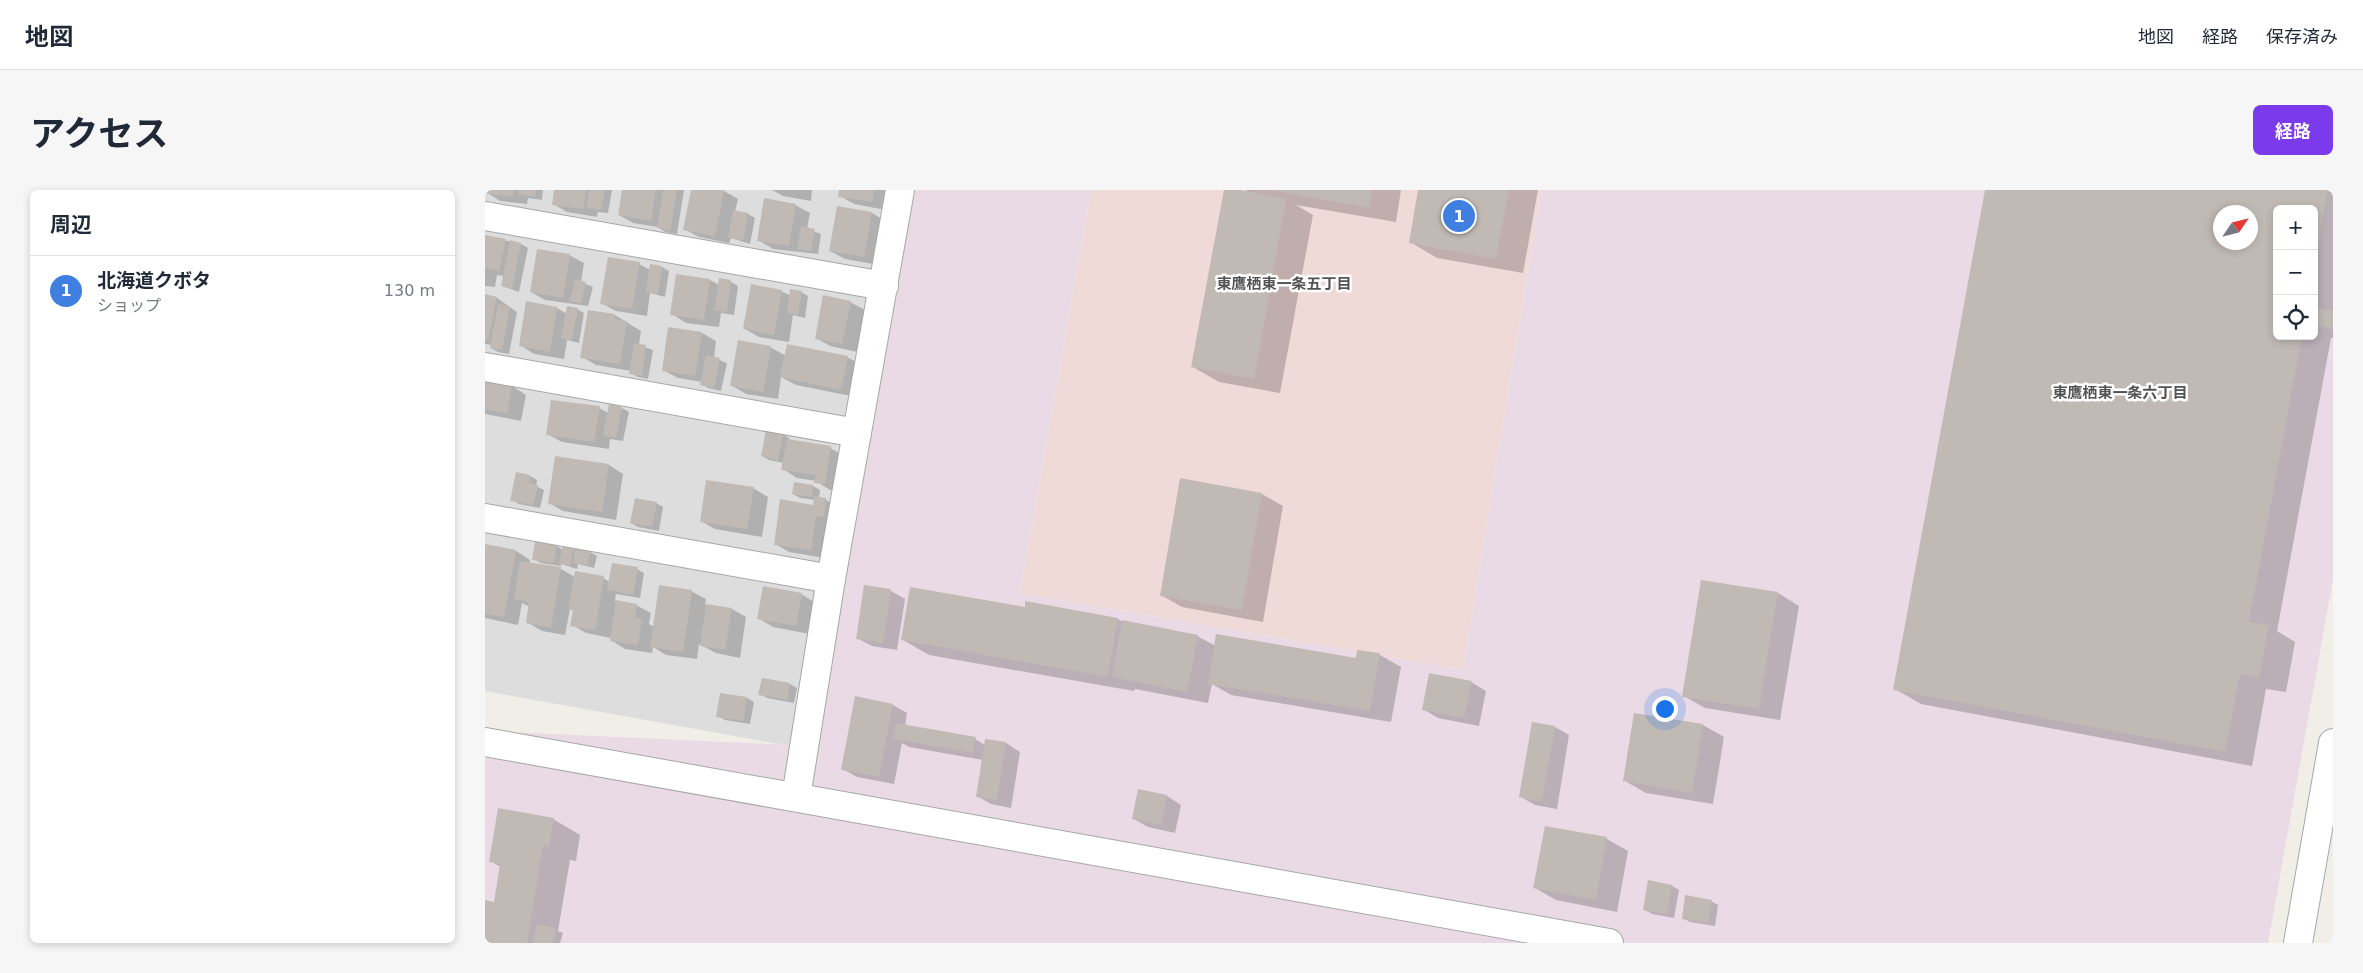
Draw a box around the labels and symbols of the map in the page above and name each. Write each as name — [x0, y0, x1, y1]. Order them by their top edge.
pin: 1 — [1443, 197, 1475, 235]
north arrow — [2213, 205, 2258, 250]
district label: 東鷹栖東一条五丁目 — [1216, 275, 1352, 293]
district label: 東鷹栖東一条六丁目 — [2052, 384, 2188, 402]
your location — [1652, 696, 1678, 722]

